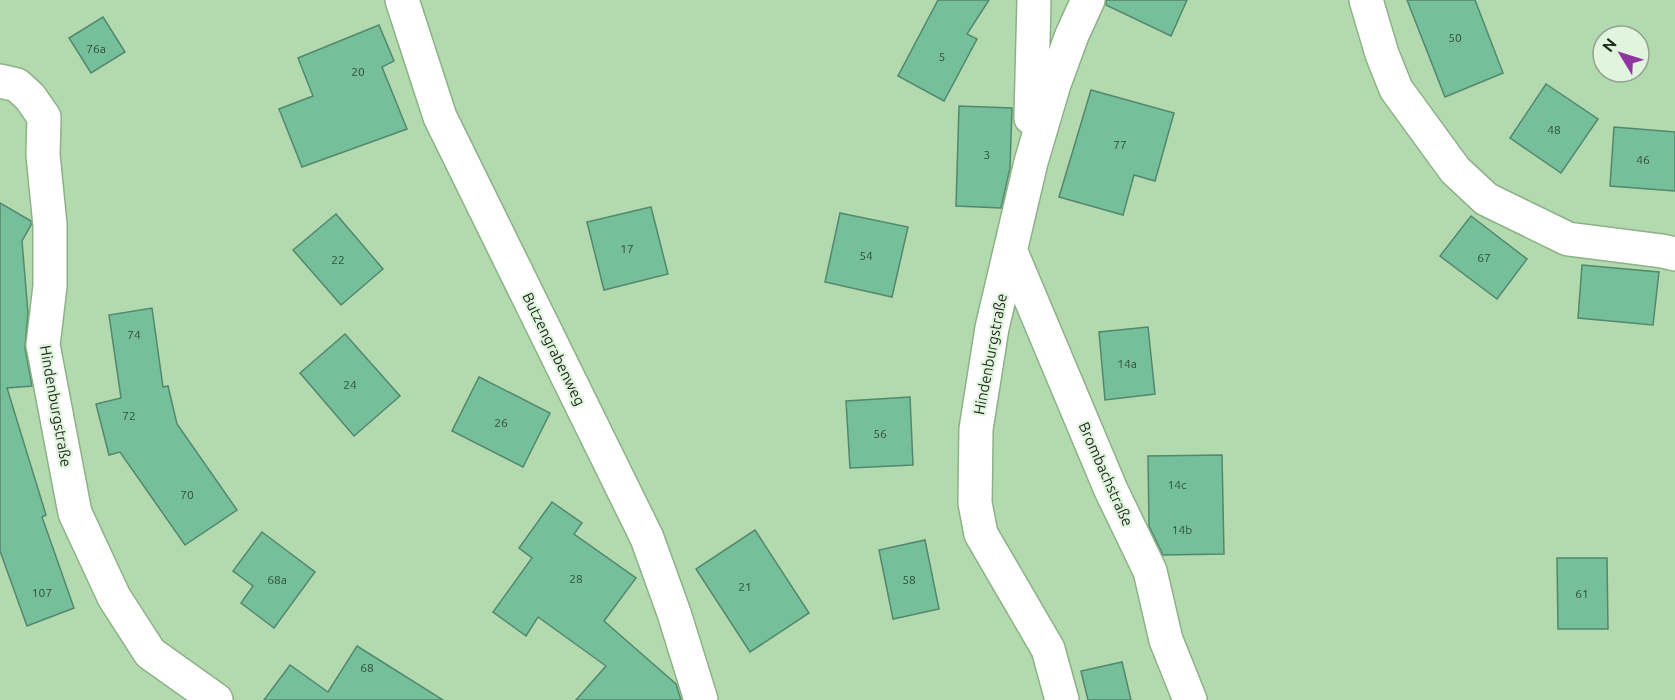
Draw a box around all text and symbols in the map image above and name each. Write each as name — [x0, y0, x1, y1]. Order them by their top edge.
north arrow — [1591, 24, 1651, 84]
house number: 50 — [1448, 31, 1462, 44]
text: N — [1598, 35, 1620, 55]
house number: 76a — [86, 42, 106, 55]
house number: 5 — [939, 50, 945, 63]
house number: 20 — [351, 65, 365, 78]
house number: 48 — [1547, 123, 1561, 136]
house number: 77 — [1113, 138, 1127, 151]
house number: 3 — [984, 148, 990, 161]
house number: 46 — [1636, 153, 1650, 166]
house number: 17 — [620, 242, 634, 255]
house number: 54 — [859, 249, 873, 262]
house number: 67 — [1477, 251, 1491, 264]
house number: 22 — [331, 253, 345, 266]
street label: Butzengrabenweg — [519, 290, 589, 408]
street label: Hindenburgstraße — [970, 292, 1010, 416]
house number: 74 — [127, 328, 141, 341]
street label: Hindenburgstraße — [37, 344, 75, 468]
house number: 14a — [1117, 357, 1137, 370]
house number: 24 — [343, 378, 357, 391]
house number: 72 — [122, 409, 136, 422]
house number: 26 — [494, 416, 508, 429]
street label: Brombachstraße — [1075, 419, 1137, 529]
house number: 56 — [873, 427, 887, 440]
house number: 14c — [1167, 478, 1187, 491]
house number: 70 — [180, 488, 194, 501]
house number: 14b — [1172, 523, 1192, 536]
house number: 28 — [569, 572, 583, 585]
house number: 68a — [267, 573, 287, 586]
house number: 58 — [902, 573, 916, 586]
house number: 21 — [738, 580, 752, 593]
house number: 107 — [32, 586, 52, 599]
house number: 61 — [1575, 587, 1589, 600]
house number: 68 — [360, 661, 374, 674]

